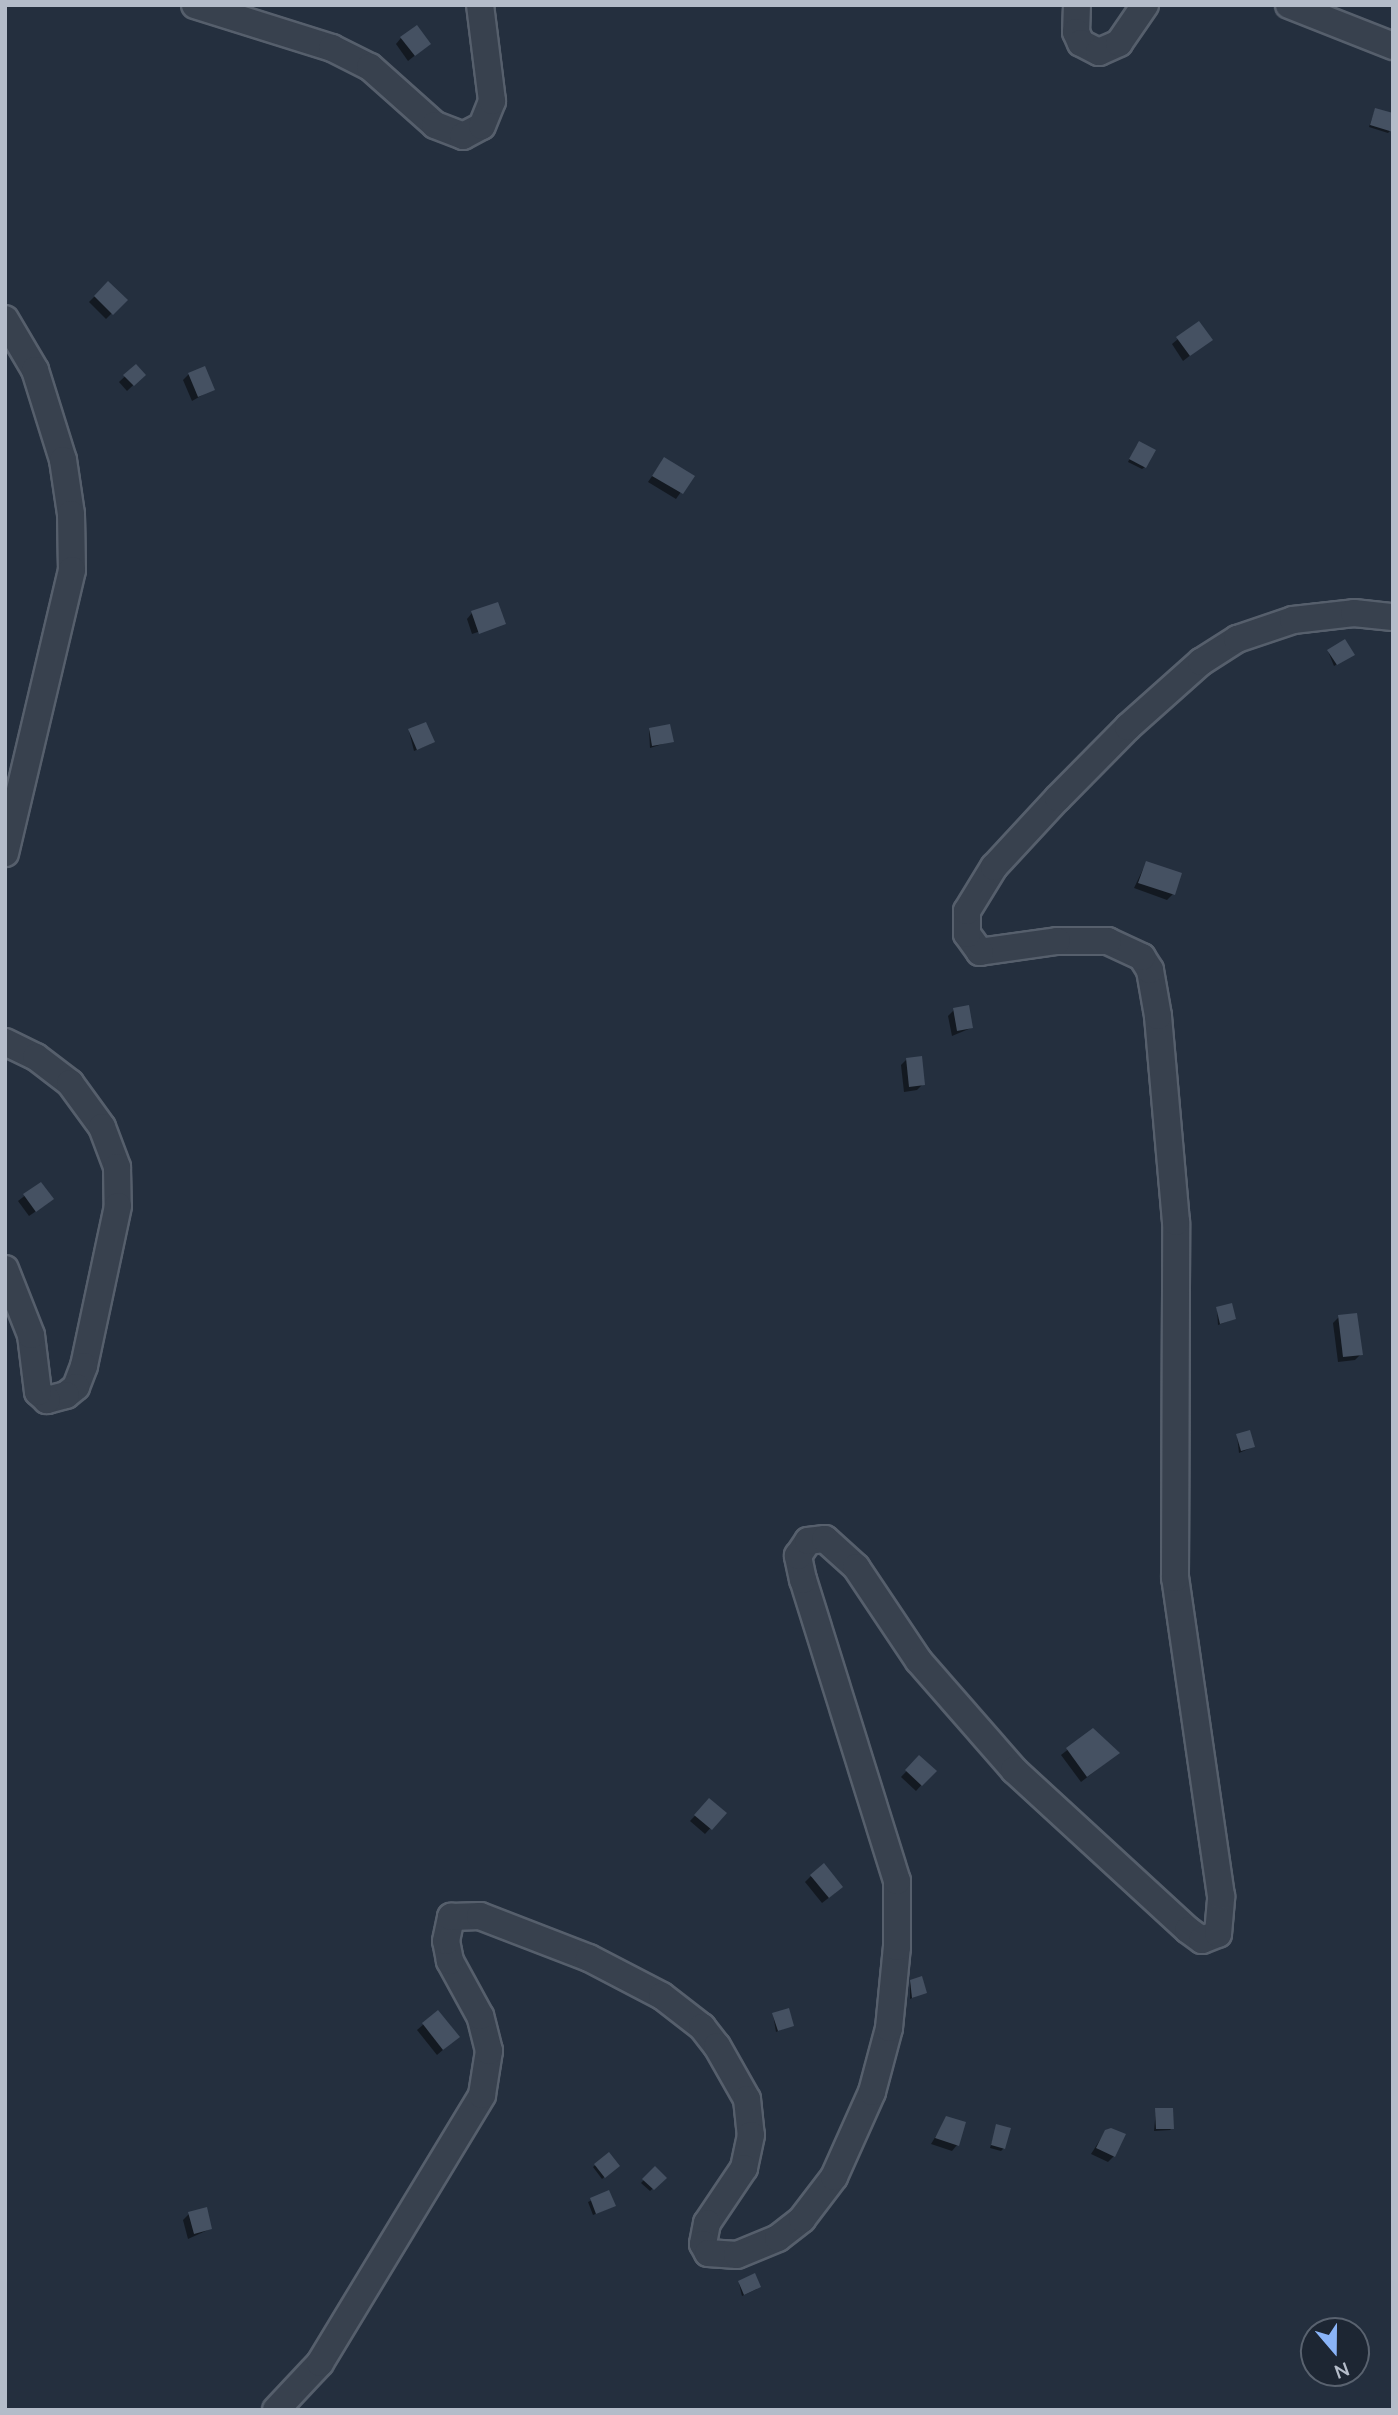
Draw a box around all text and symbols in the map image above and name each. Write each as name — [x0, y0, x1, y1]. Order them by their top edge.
north arrow — [1300, 2317, 1370, 2387]
text: N — [1330, 2355, 1353, 2385]

